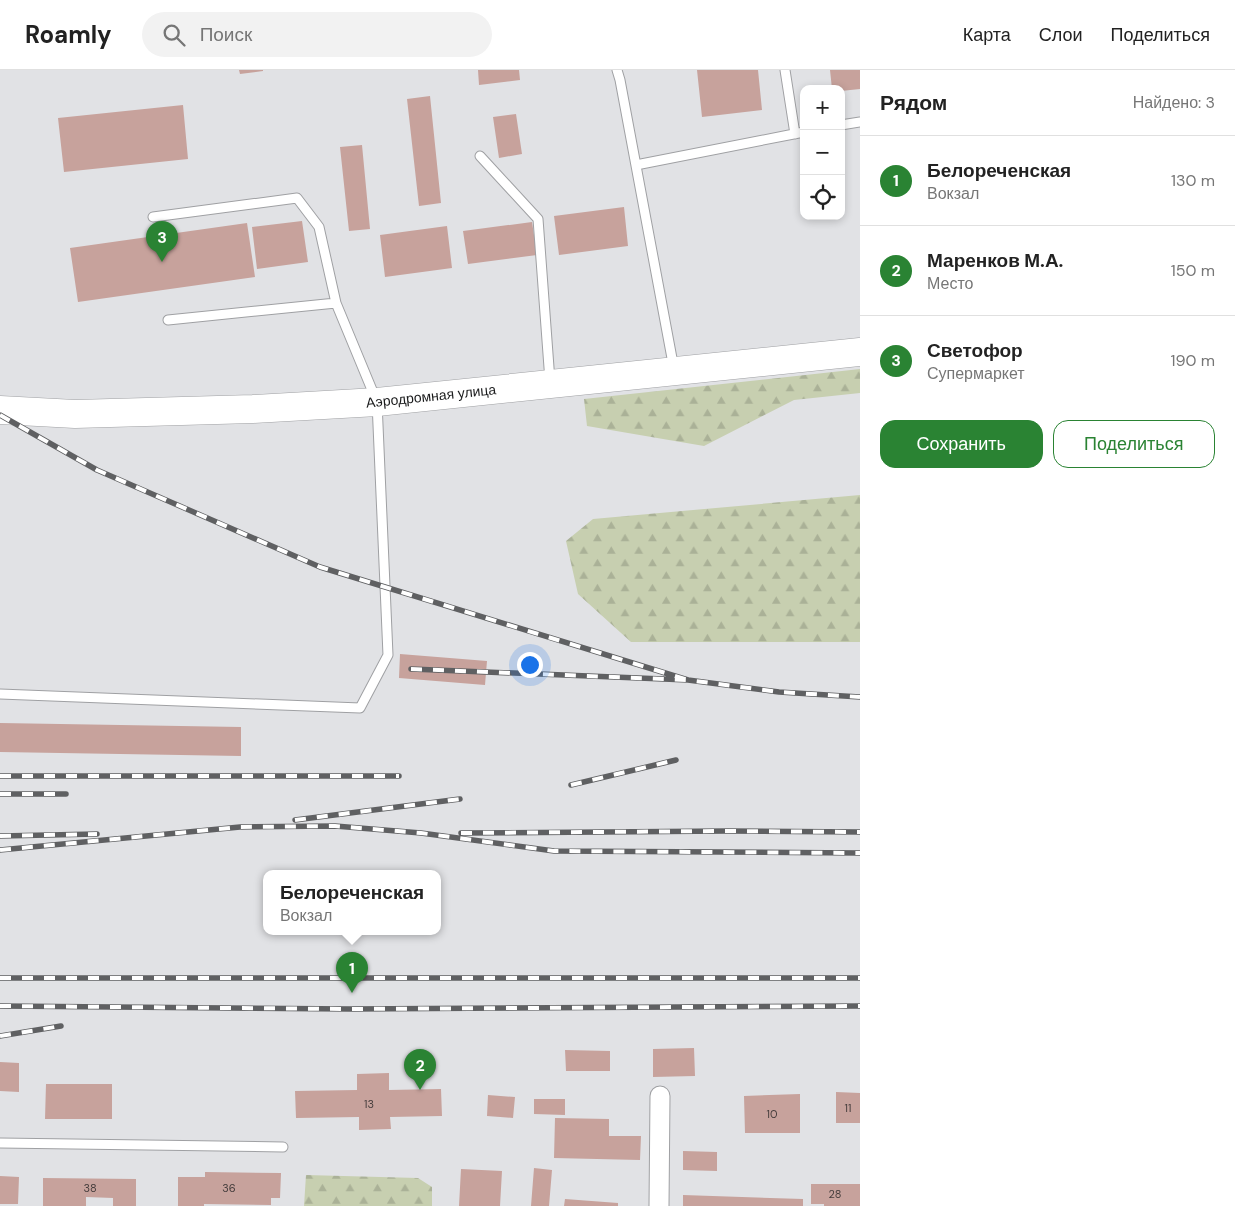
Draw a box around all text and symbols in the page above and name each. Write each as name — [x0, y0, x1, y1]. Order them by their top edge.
search box — [142, 12, 492, 57]
text: Roamly — [25, 19, 112, 50]
icon: search — [160, 21, 188, 49]
text: Поиск — [200, 22, 252, 47]
text: Карта — [963, 23, 1011, 47]
text: Слои — [1039, 23, 1083, 47]
text: Поделиться — [1111, 23, 1210, 47]
map controls — [800, 85, 845, 220]
button: + — [800, 85, 845, 130]
text: Рядом — [880, 89, 947, 117]
text: Найдено: 3 — [1133, 92, 1215, 113]
button: − — [800, 130, 845, 175]
text: Белореченская — [927, 158, 1071, 183]
text: 1 — [893, 170, 899, 191]
text: 130 m — [1171, 170, 1215, 191]
button: locate — [800, 175, 845, 220]
text: Вокзал — [927, 183, 979, 204]
pin: 3 — [146, 221, 178, 262]
text: Маренков М.А. — [927, 248, 1063, 273]
text: 2 — [891, 260, 901, 281]
text: 150 m — [1171, 260, 1215, 281]
text: Место — [927, 273, 973, 294]
text: Светофор — [927, 338, 1023, 363]
text: 3 — [891, 350, 901, 371]
text: 190 m — [1171, 350, 1215, 371]
text: Супермаркет — [927, 363, 1025, 384]
street label: Аэродромная улица — [365, 380, 497, 412]
button: Сохранить — [880, 420, 1043, 468]
button: Поделиться — [1053, 420, 1215, 468]
your location — [517, 652, 543, 678]
popup — [263, 870, 441, 935]
text: Белореченская — [280, 880, 424, 905]
text: Вокзал — [280, 905, 332, 926]
pin: 1 — [336, 952, 368, 993]
pin: 2 — [404, 1049, 436, 1090]
house number: 13 — [364, 1097, 374, 1111]
house number: 11 — [845, 1101, 851, 1115]
house number: 10 — [767, 1107, 777, 1121]
house number: 38 — [83, 1181, 97, 1195]
house number: 36 — [222, 1181, 236, 1195]
house number: 28 — [829, 1187, 841, 1201]

